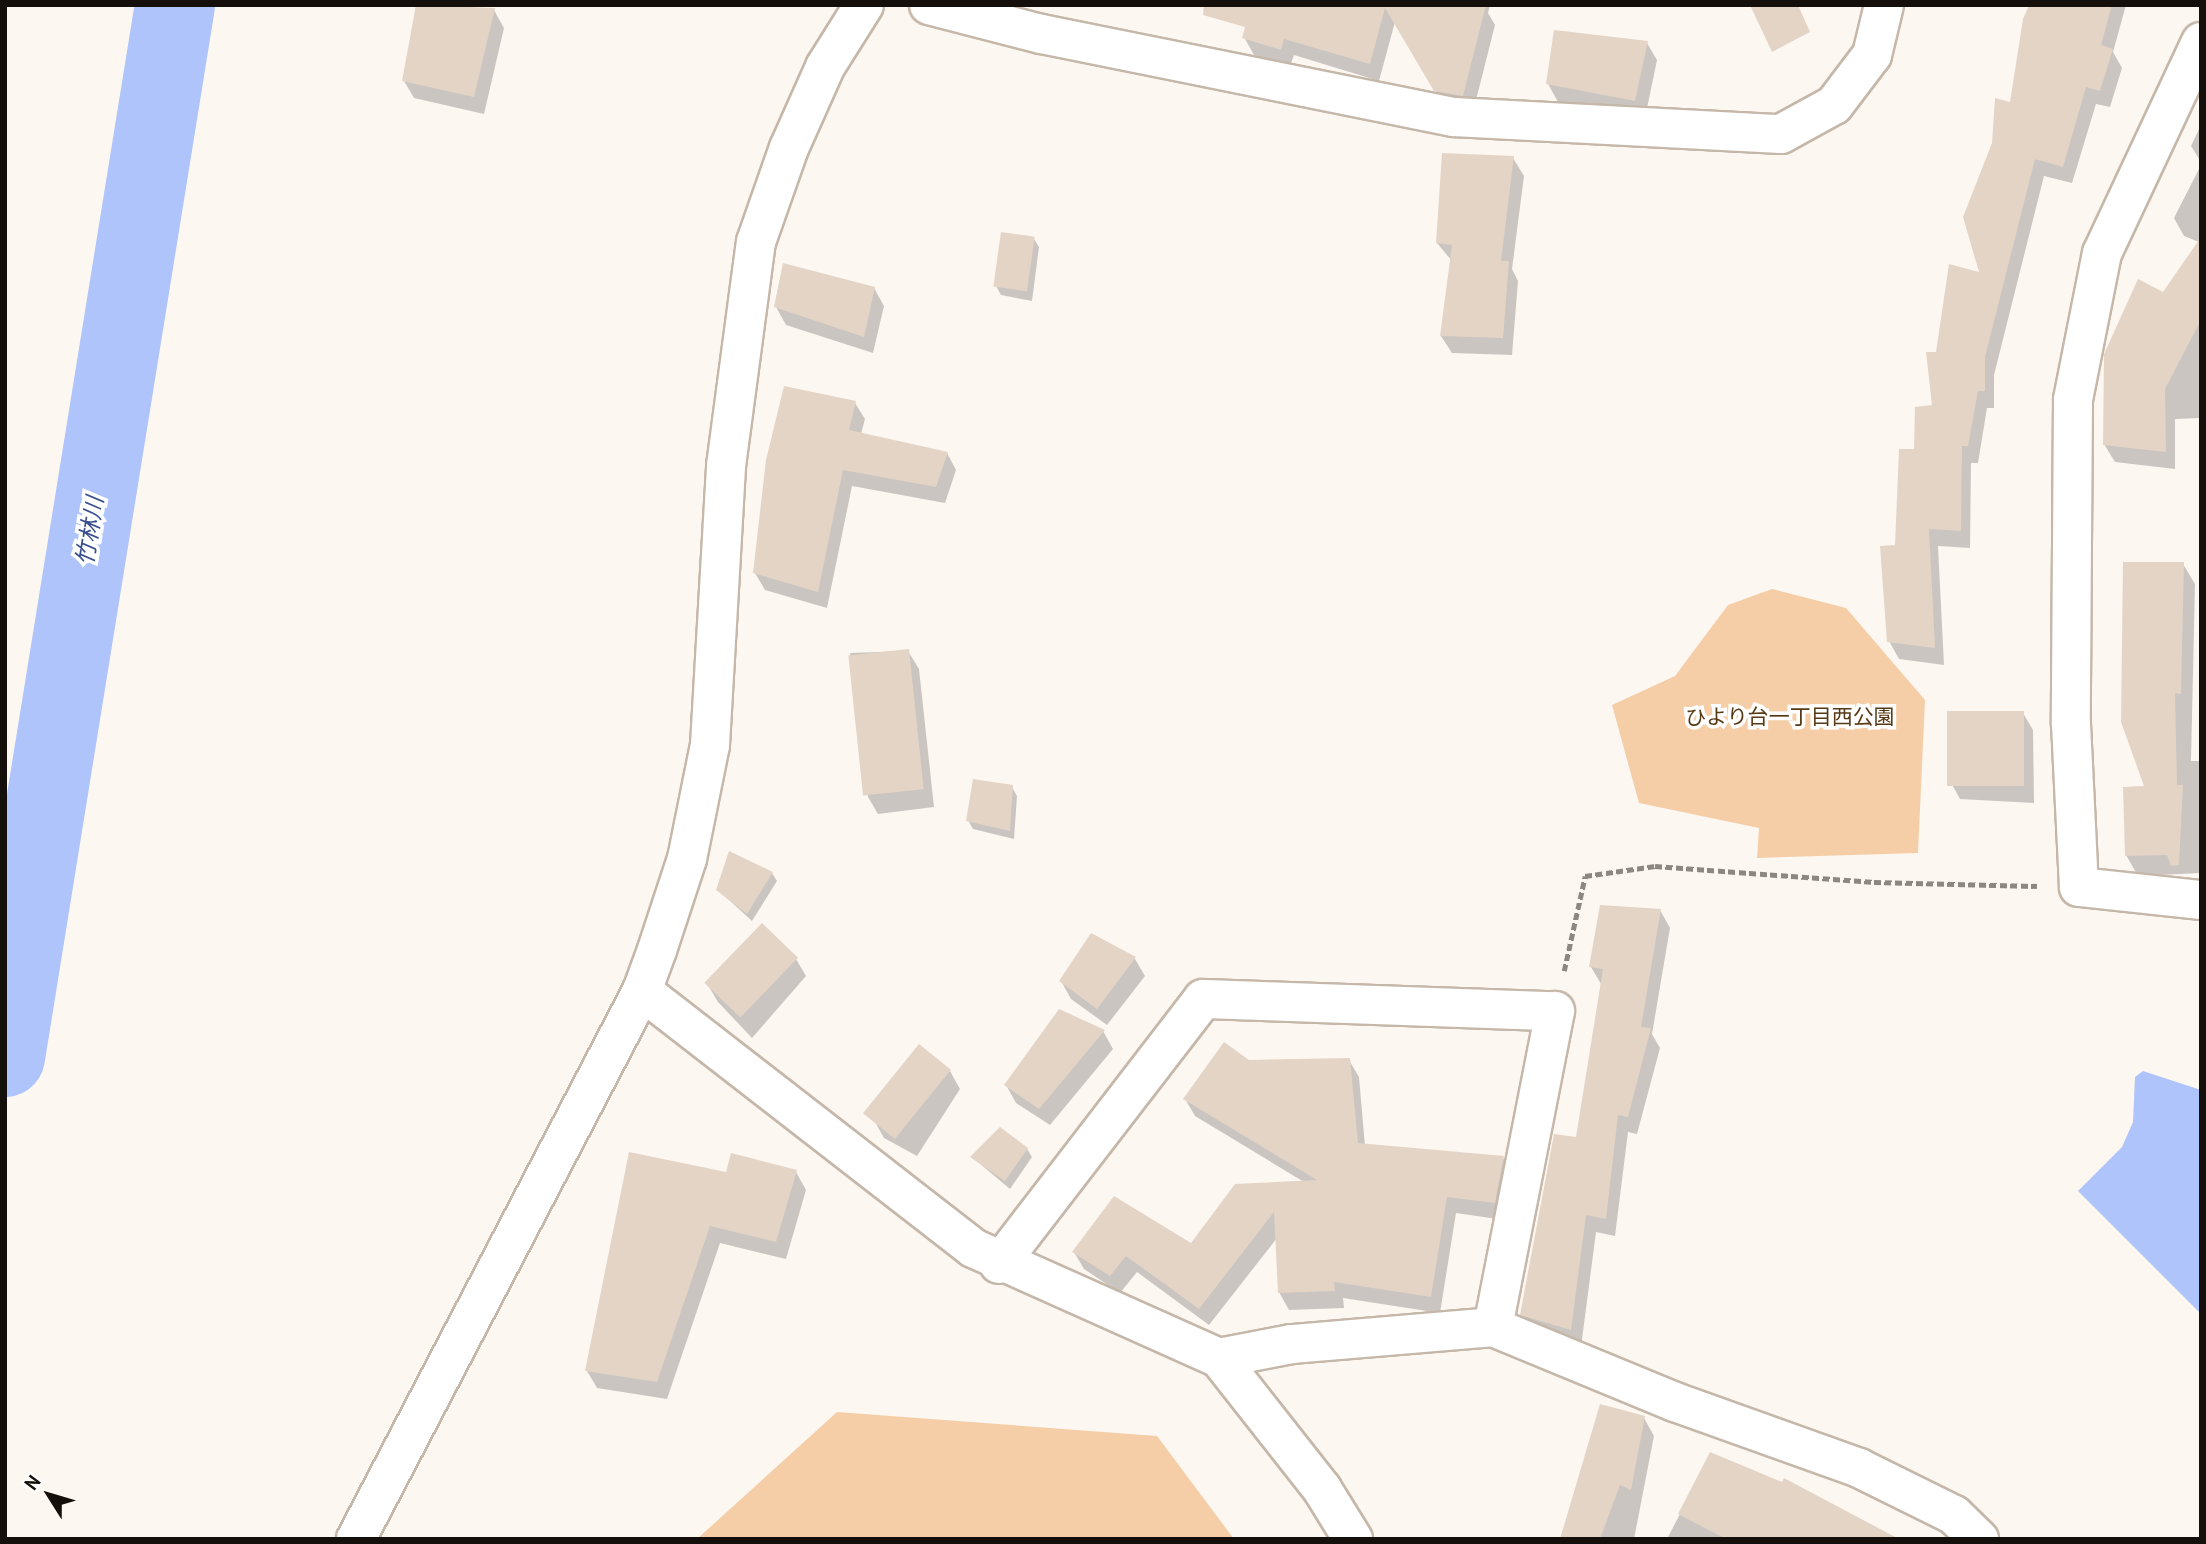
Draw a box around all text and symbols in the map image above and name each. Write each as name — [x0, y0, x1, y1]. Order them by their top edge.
water label: 竹林川 — [71, 495, 109, 567]
park label: ひより台一丁目西公園 — [1685, 704, 1895, 730]
north arrow — [14, 1460, 84, 1530]
text: N — [19, 1470, 46, 1495]

